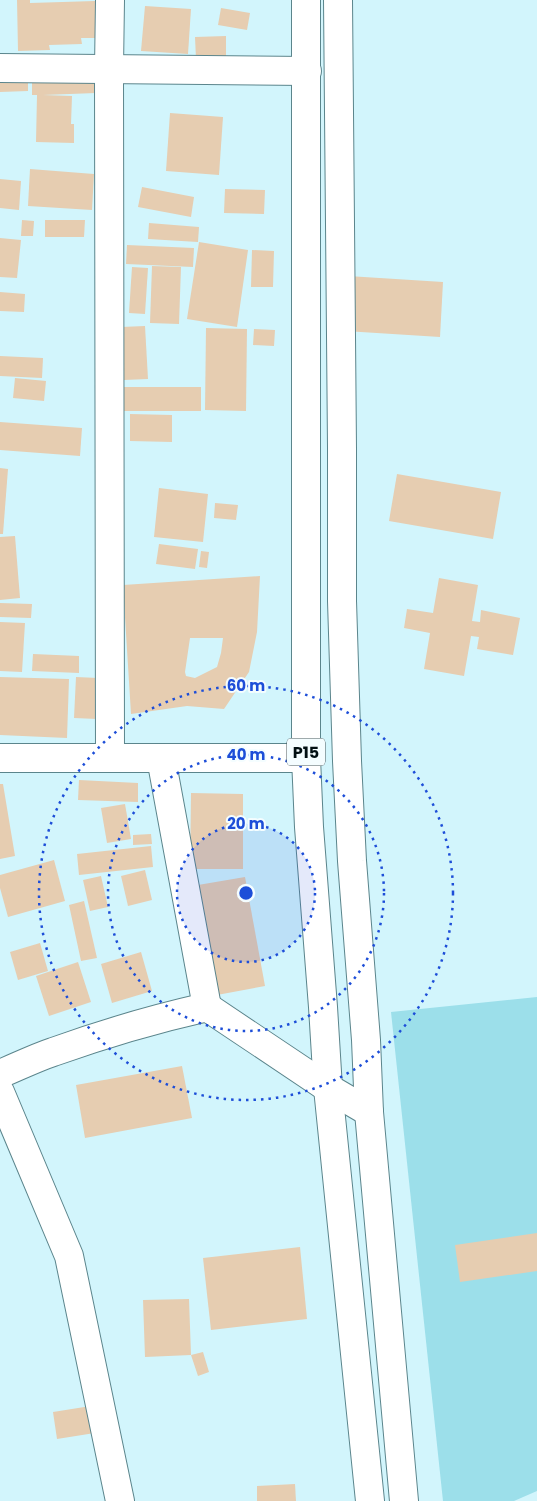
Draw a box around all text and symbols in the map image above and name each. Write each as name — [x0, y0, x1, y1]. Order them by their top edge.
text: 60 m — [227, 675, 265, 696]
road number: P15 — [287, 739, 325, 766]
text: 40 m — [226, 744, 266, 765]
text: 20 m — [227, 813, 265, 834]
centre of rings — [237, 884, 255, 902]

